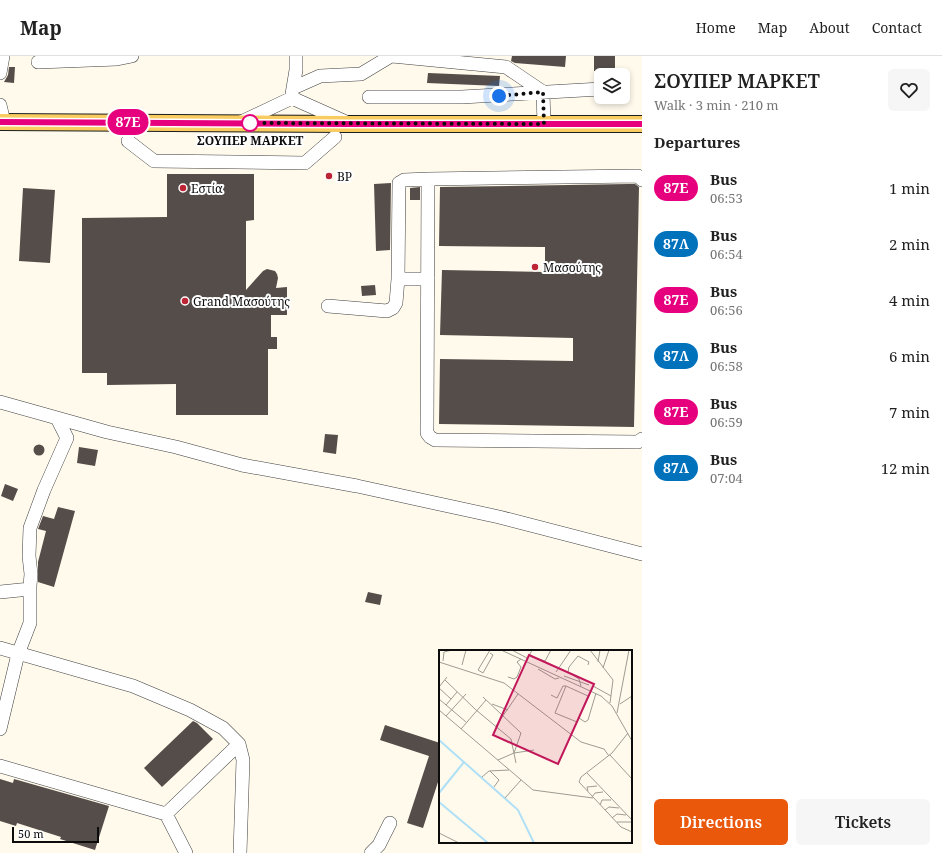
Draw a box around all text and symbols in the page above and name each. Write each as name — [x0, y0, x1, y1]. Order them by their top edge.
text: Map — [20, 15, 62, 41]
text: Home — [696, 18, 736, 37]
text: Map — [758, 18, 787, 37]
text: About — [809, 18, 850, 37]
text: Contact — [872, 18, 922, 37]
map controls — [594, 68, 630, 104]
button: layers — [594, 68, 630, 104]
text: ΣΟΥΠΕΡ ΜΑΡΚΕΤ — [654, 68, 820, 94]
button: heart — [888, 69, 930, 111]
your location — [489, 86, 509, 106]
text: Walk · 3 min · 210 m — [654, 96, 779, 114]
line badge: 87Ε — [105, 109, 151, 135]
text: 87Ε — [116, 112, 140, 131]
marker: ΣΟΥΠΕΡ ΜΑΡΚΕΤ — [241, 114, 259, 132]
place label: ΣΟΥΠΕΡ ΜΑΡΚΕΤ — [197, 132, 304, 149]
text: Departures — [654, 132, 740, 152]
place label: BP — [337, 168, 352, 185]
text: Bus — [710, 169, 737, 189]
marker: BP — [324, 171, 334, 181]
text: 87Ε — [664, 178, 688, 197]
text: 1 min — [889, 178, 930, 198]
place label: Εστία — [191, 180, 223, 197]
marker: Εστία — [178, 183, 188, 193]
text: 06:53 — [710, 189, 743, 207]
text: Bus — [710, 225, 737, 245]
text: 87Λ — [663, 234, 689, 253]
text: 2 min — [889, 234, 930, 254]
text: 06:54 — [710, 245, 743, 263]
place label: Μασούτης — [543, 259, 601, 276]
marker: Μασούτης — [530, 262, 540, 272]
text: Bus — [710, 281, 737, 301]
text: 87Ε — [664, 290, 688, 309]
text: 4 min — [889, 290, 930, 310]
place label: Grand Μασούτης — [193, 293, 290, 310]
marker: Grand Μασούτης — [180, 296, 190, 306]
text: 06:56 — [710, 301, 743, 319]
text: Bus — [710, 337, 737, 357]
text: 87Λ — [663, 346, 689, 365]
text: 6 min — [889, 346, 930, 366]
text: 06:58 — [710, 357, 743, 375]
text: Bus — [710, 393, 737, 413]
text: 87Ε — [664, 402, 688, 421]
text: 7 min — [889, 402, 930, 422]
text: 06:59 — [710, 413, 743, 431]
text: Bus — [710, 449, 737, 469]
text: 87Λ — [663, 458, 689, 477]
text: 12 min — [881, 458, 930, 478]
text: 07:04 — [710, 469, 743, 487]
inset map — [439, 650, 632, 843]
button: Directions — [654, 799, 788, 845]
button: Tickets — [796, 799, 930, 845]
scale bar — [12, 825, 99, 844]
text: 50 m — [18, 826, 44, 841]

